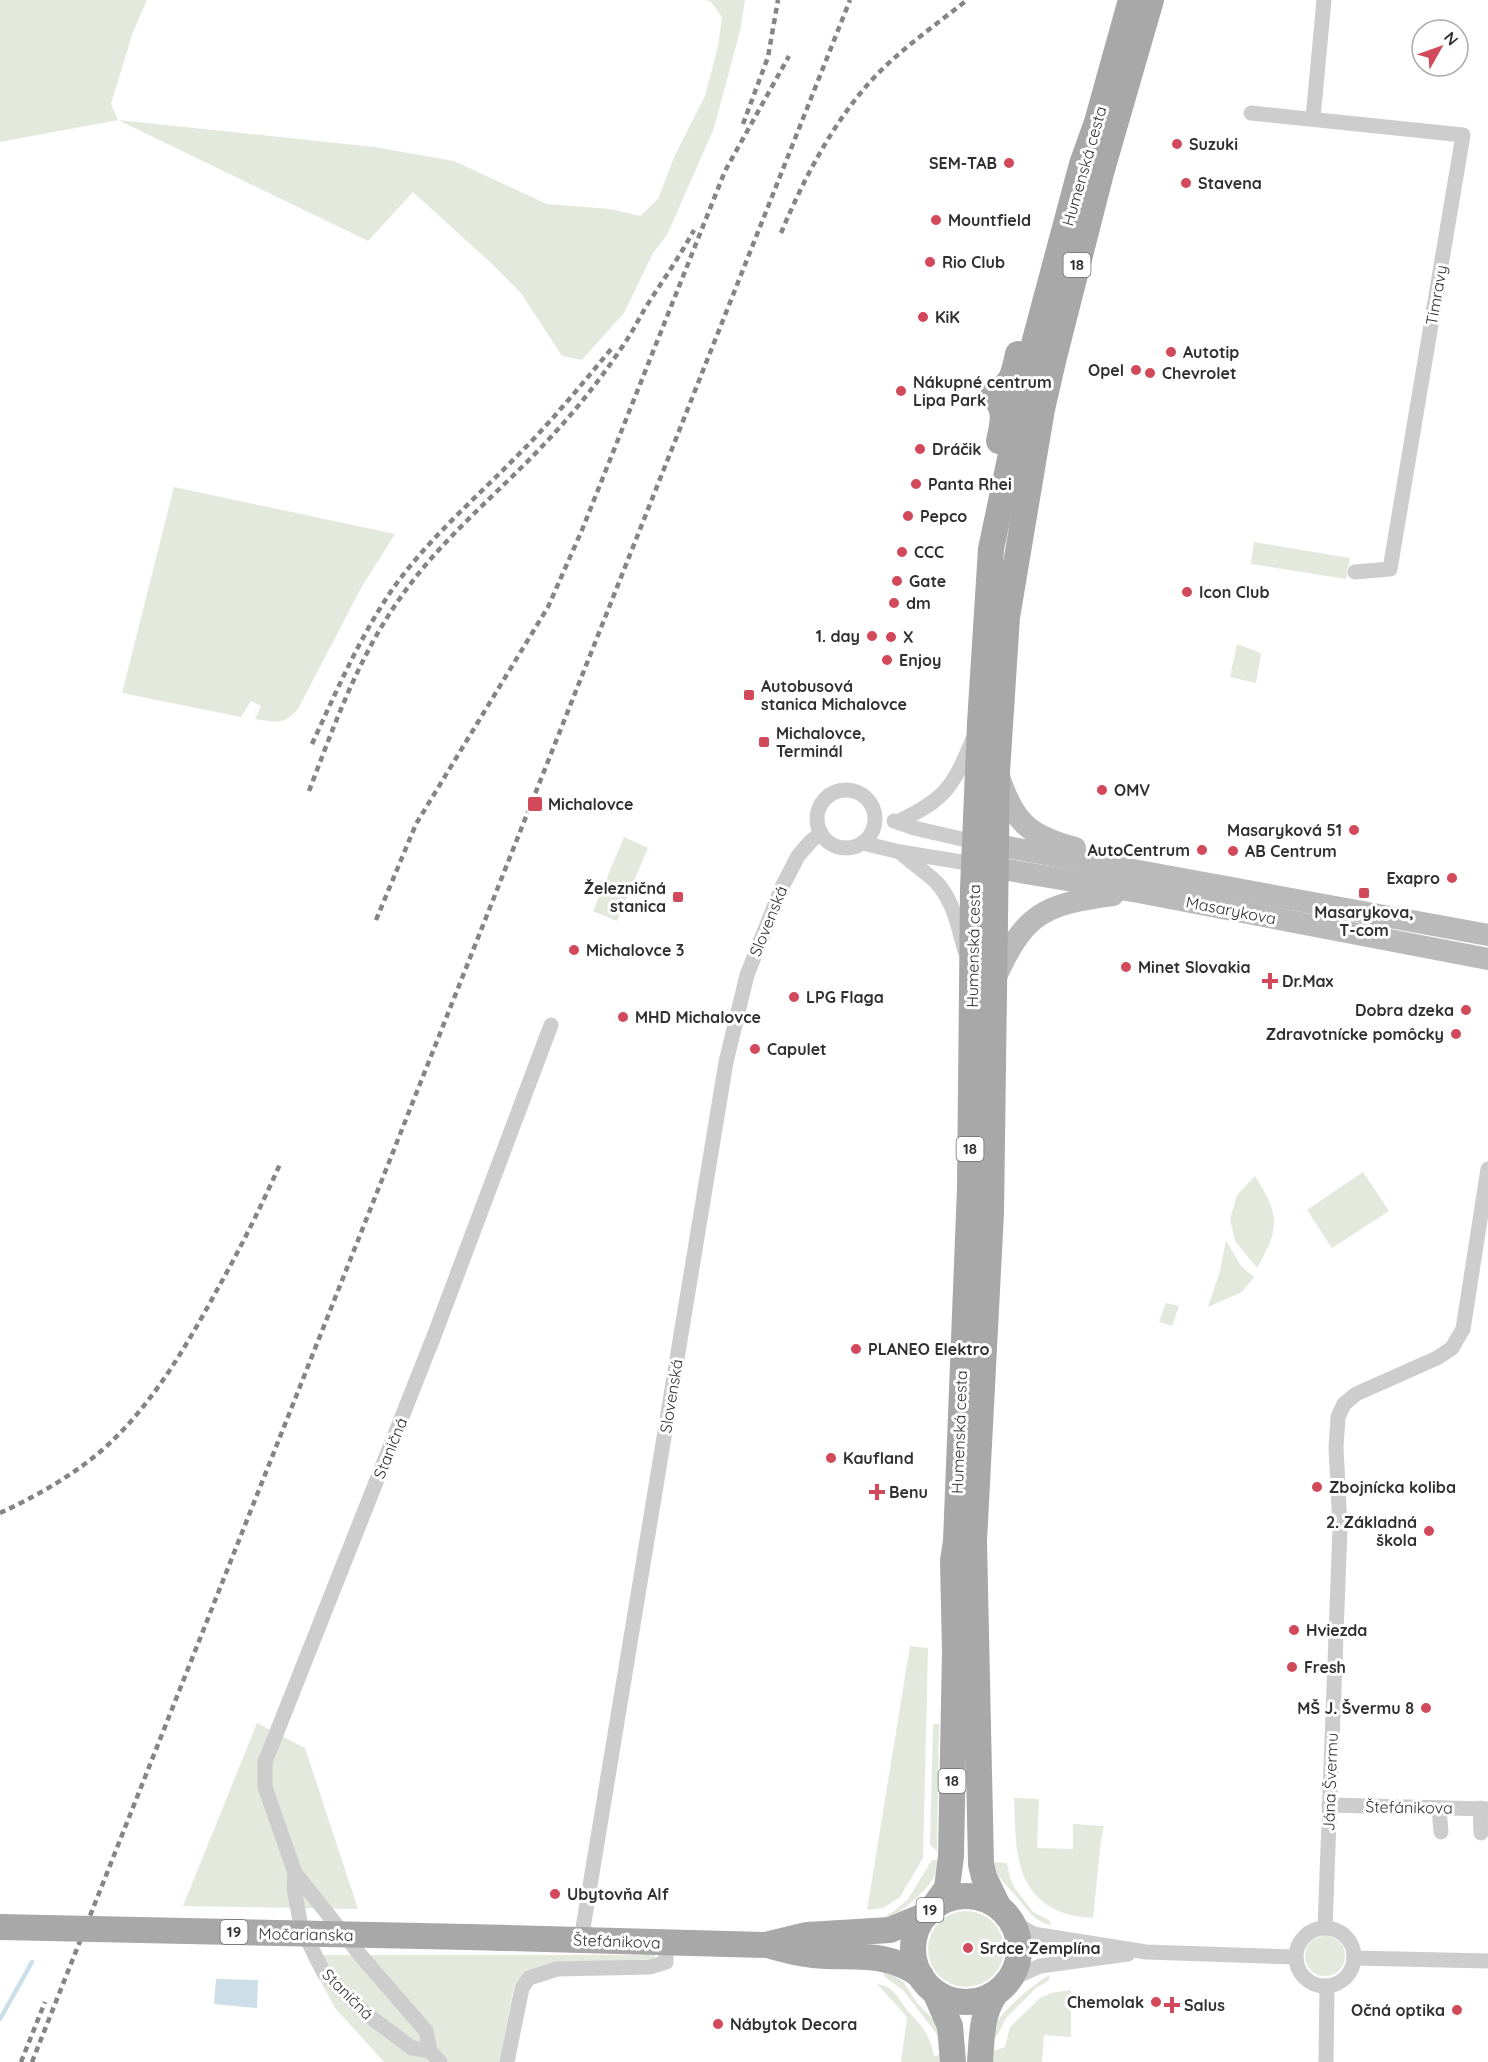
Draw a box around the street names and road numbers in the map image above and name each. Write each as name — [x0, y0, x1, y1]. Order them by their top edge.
street label: Humenská cesta — [1057, 104, 1111, 228]
road number: 18 — [1064, 253, 1090, 277]
street label: Timravy — [1421, 263, 1451, 327]
street label: Slovenská — [745, 883, 791, 959]
street label: Humenská cesta — [962, 884, 984, 1008]
street label: Masarykova — [1184, 891, 1278, 929]
road number: 18 — [956, 1137, 984, 1161]
street label: Slovenská — [655, 1358, 687, 1434]
street label: Humenská cesta — [947, 1370, 971, 1494]
street label: Staničná — [369, 1415, 411, 1481]
street label: Jána Švermu — [1318, 1732, 1342, 1832]
road number: 18 — [938, 1769, 966, 1793]
street label: Štefánikova — [1365, 1796, 1453, 1818]
road number: 19 — [916, 1898, 944, 1922]
road number: 19 — [220, 1920, 248, 1944]
street label: Močarianska — [258, 1923, 354, 1945]
street label: Štefánikova — [573, 1929, 661, 1953]
street label: Staničná — [318, 1964, 378, 2024]

